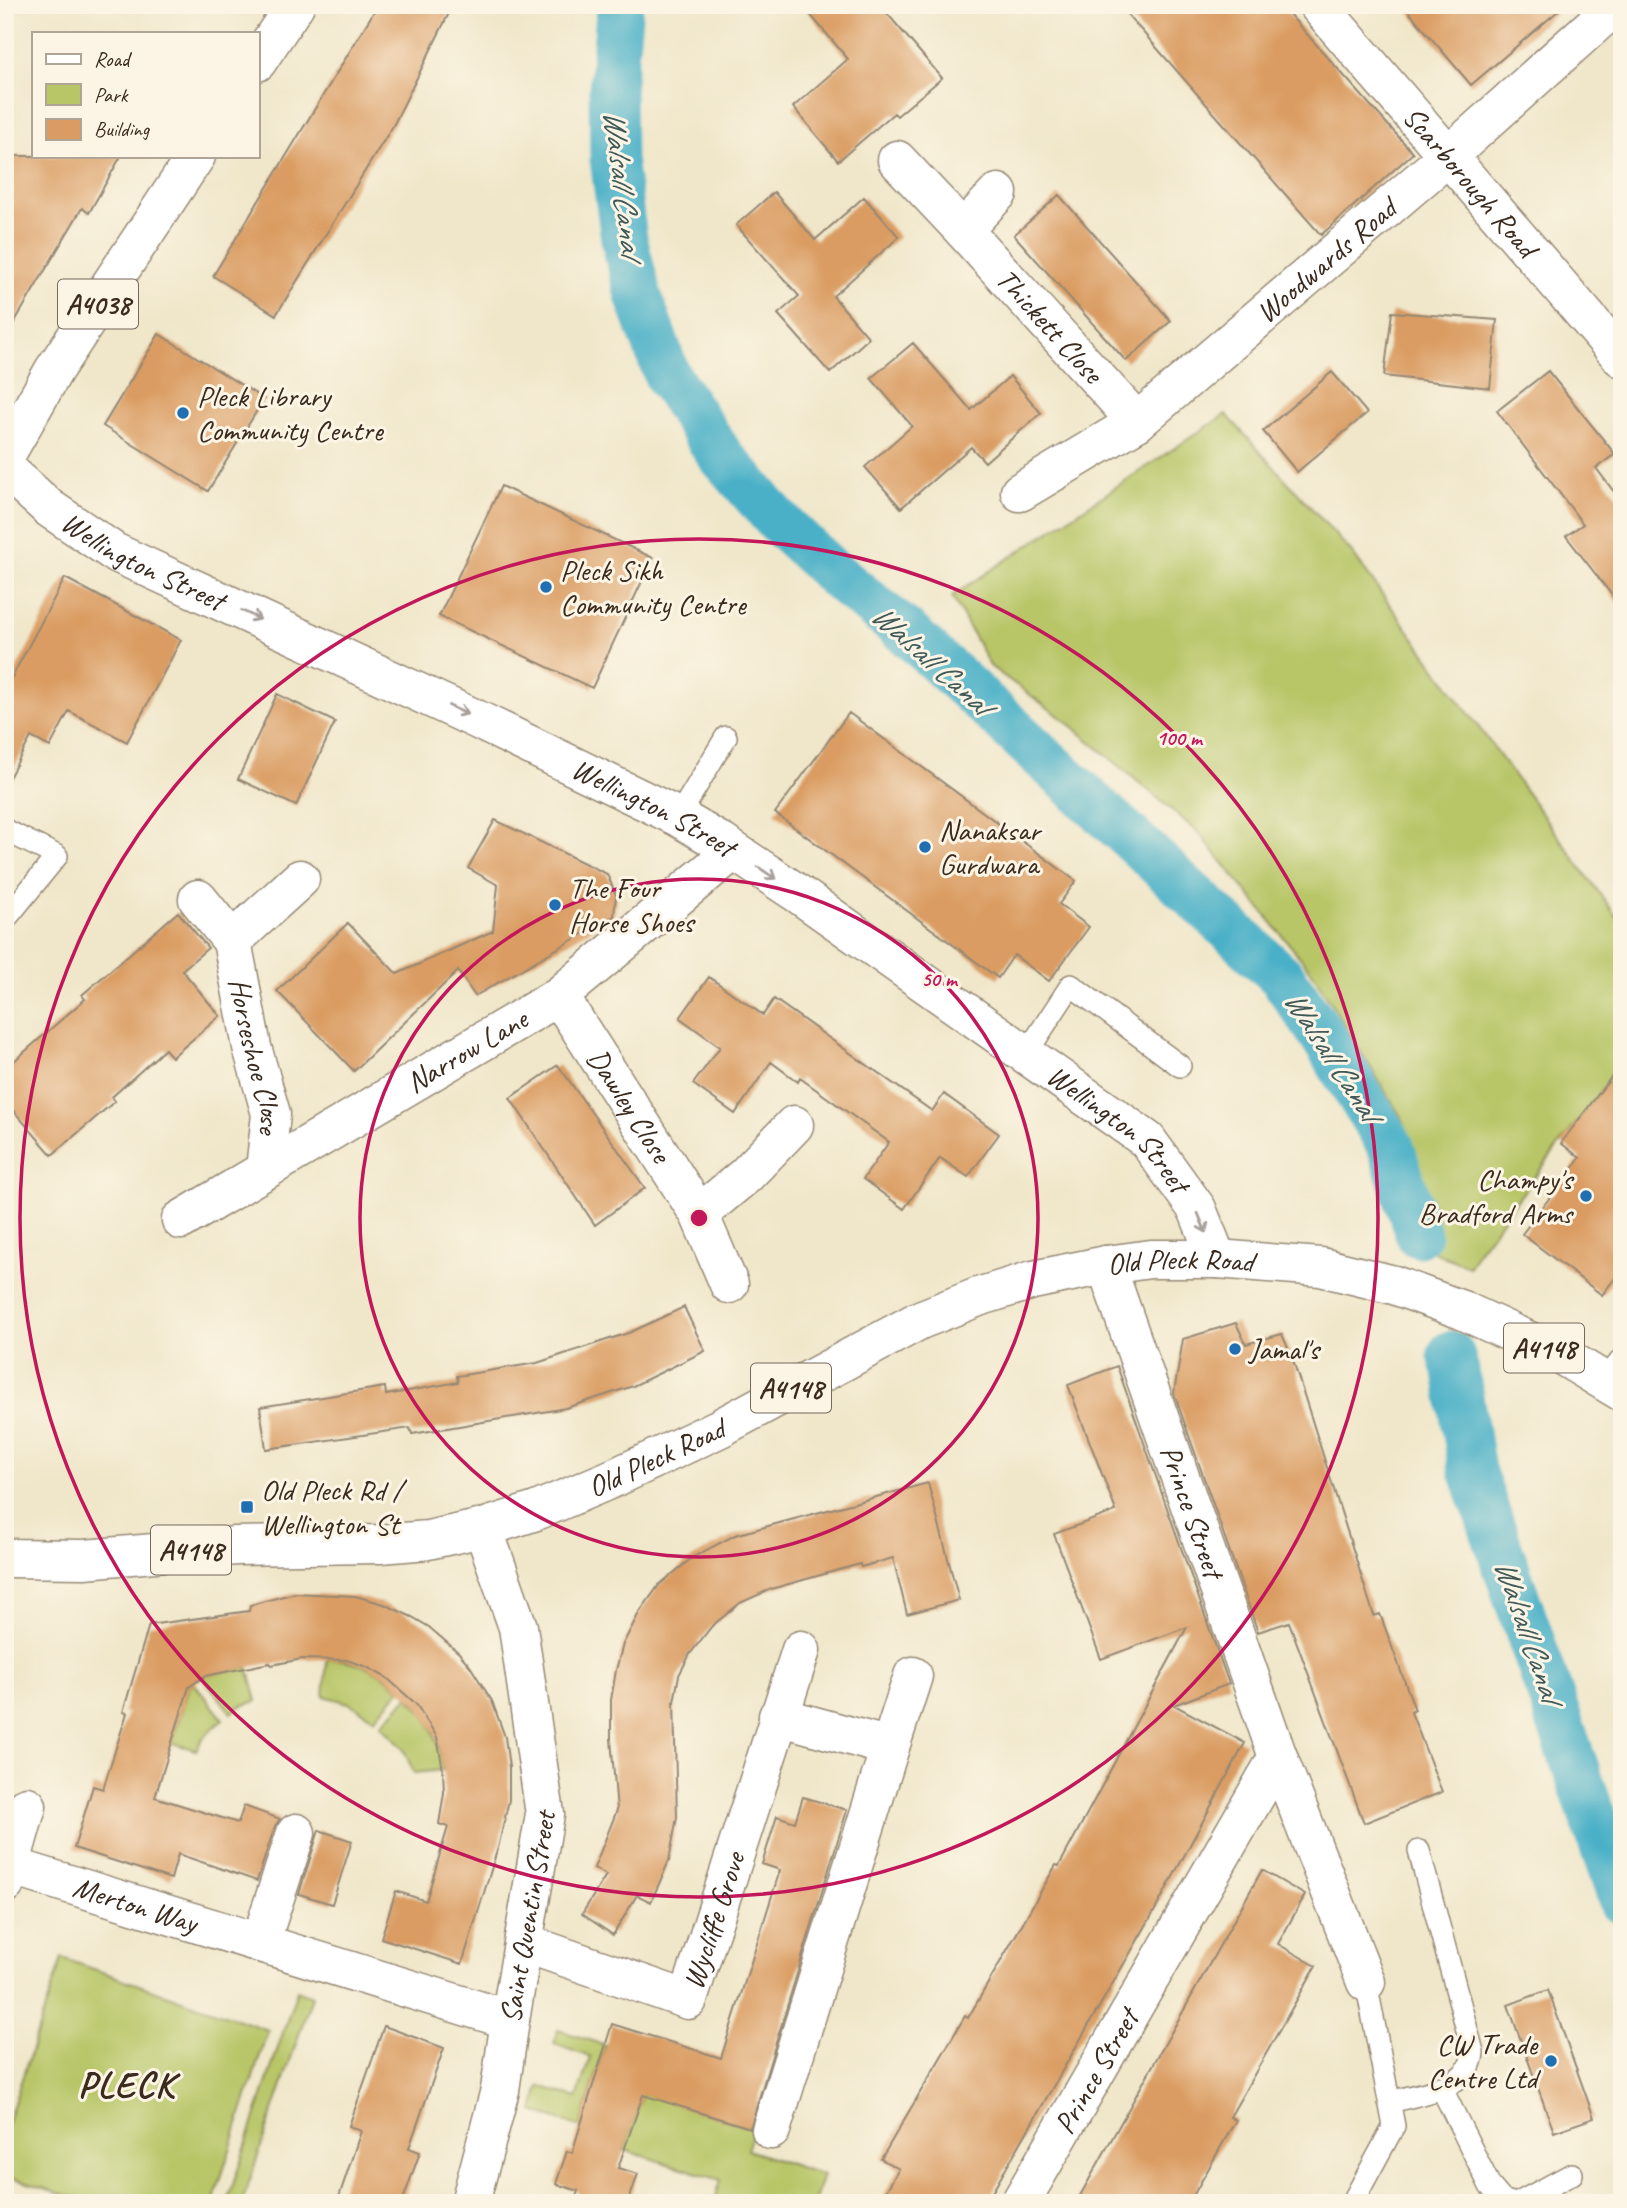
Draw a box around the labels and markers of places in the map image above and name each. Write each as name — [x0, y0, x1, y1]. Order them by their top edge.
place label: Pleck Library Community Centre — [197, 377, 385, 449]
marker: Pleck Library Community Centre — [175, 405, 191, 421]
place label: Pleck Sikh Community Centre — [560, 551, 748, 623]
marker: Pleck Sikh Community Centre — [538, 579, 554, 595]
place label: Nanaksar Gurdwara — [939, 811, 1043, 883]
marker: Nanaksar Gurdwara — [917, 839, 933, 855]
place label: The Four Horse Shoes — [569, 869, 696, 941]
marker: The Four Horse Shoes — [547, 897, 563, 913]
place label: Champy's Bradford Arms — [1419, 1160, 1575, 1232]
marker: Champy's Bradford Arms — [1578, 1188, 1594, 1204]
centre of rings — [687, 1206, 711, 1230]
place label: Jamal's — [1247, 1330, 1321, 1368]
marker: Jamal's — [1227, 1341, 1243, 1357]
place label: Old Pleck Rd / Wellington St — [261, 1471, 408, 1543]
marker: Old Pleck Rd / Wellington St — [239, 1499, 255, 1515]
place label: CW Trade Centre Ltd — [1428, 2025, 1541, 2097]
marker: CW Trade Centre Ltd — [1543, 2053, 1559, 2069]

